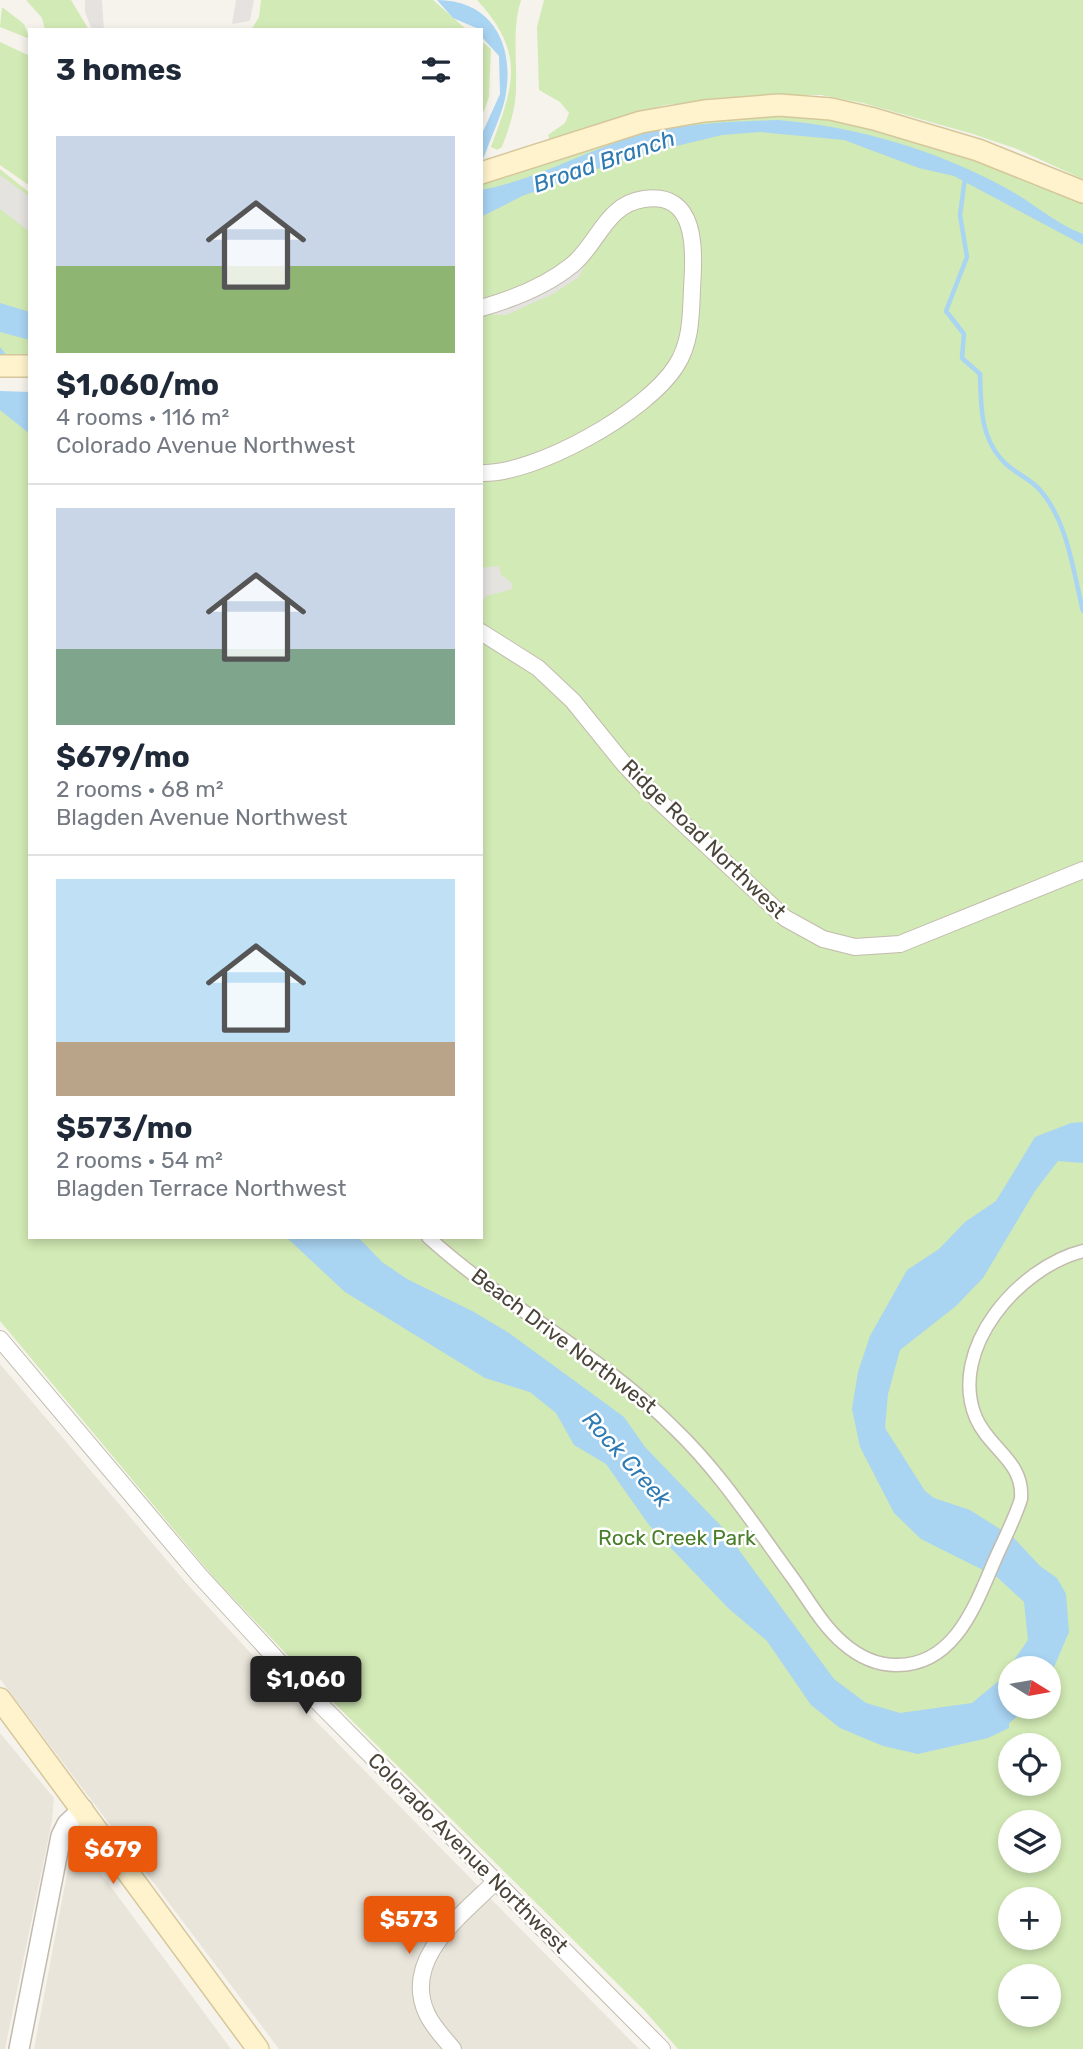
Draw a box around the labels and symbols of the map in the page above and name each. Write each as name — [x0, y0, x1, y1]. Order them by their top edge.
water label: Broad Branch — [529, 124, 679, 198]
street label: Ridge Road Northwest — [617, 754, 792, 923]
street label: Beach Drive Northwest — [467, 1263, 662, 1418]
water label: Rock Creek — [577, 1405, 678, 1514]
park label: Rock Creek Park — [598, 1525, 756, 1550]
pin: $1,060 — [249, 1656, 363, 1716]
north arrow — [998, 1656, 1060, 1718]
street label: Colorado Avenue Northwest — [363, 1747, 574, 1958]
pin: $679 — [72, 1826, 154, 1886]
pin: $573 — [368, 1896, 450, 1956]

